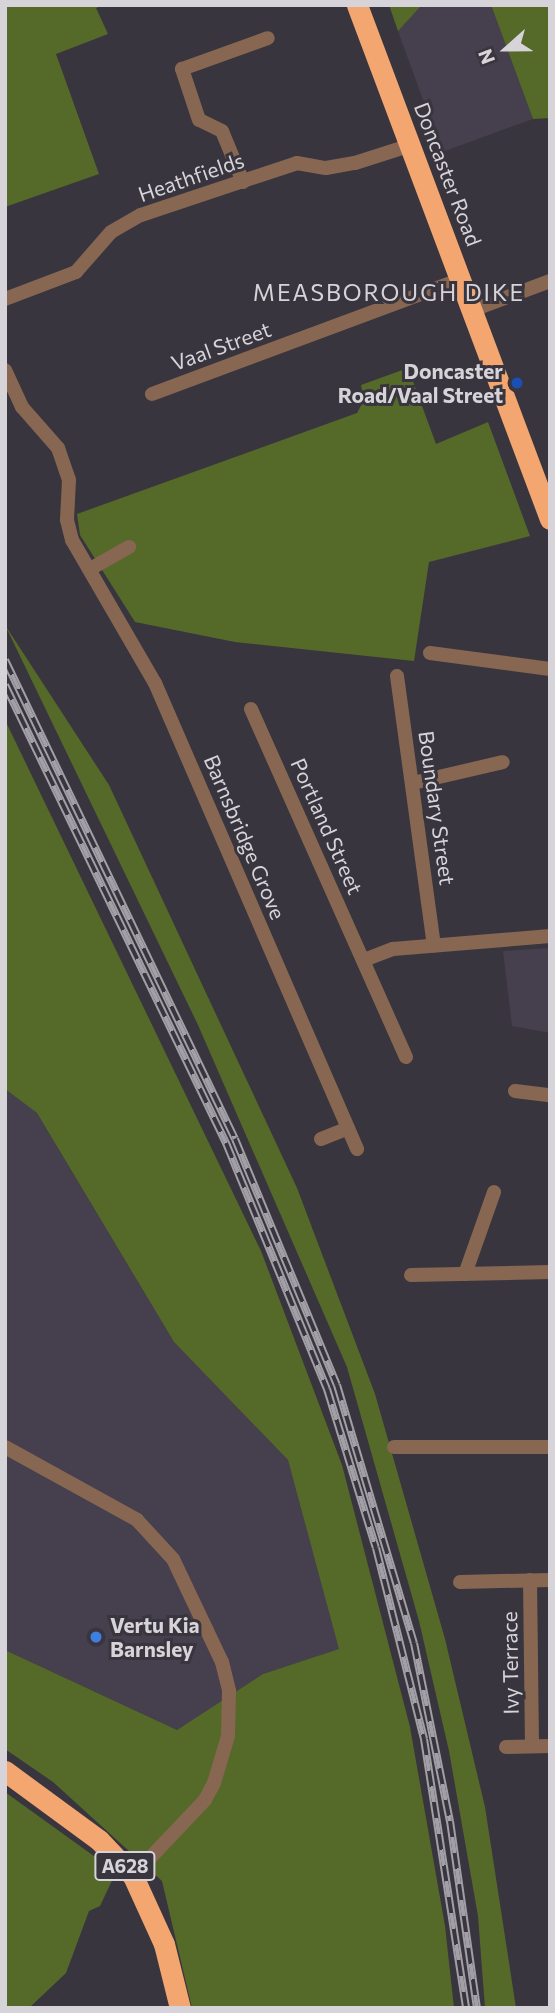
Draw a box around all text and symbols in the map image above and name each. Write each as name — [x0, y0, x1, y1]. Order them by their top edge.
north arrow — [471, 14, 541, 84]
text: N — [473, 46, 499, 67]
street label: Doncaster Road — [409, 99, 487, 249]
street label: Heathfields — [135, 147, 247, 207]
district label: MEASBOROUGH DIKE — [255, 278, 523, 306]
street label: Vaal Street — [168, 316, 274, 376]
place label: Doncaster Road/Vaal Street — [338, 358, 503, 408]
marker: Doncaster Road/Vaal Street — [509, 375, 525, 391]
street label: Boundary Street — [414, 729, 460, 887]
street label: Barnsbridge Grove — [199, 751, 291, 923]
street label: Portland Street — [286, 754, 368, 898]
street label: Ivy Terrace — [496, 1611, 524, 1715]
place label: Vertu Kia Barnsley — [110, 1612, 200, 1662]
marker: Vertu Kia Barnsley — [88, 1629, 104, 1645]
road number: A628 — [94, 1850, 156, 1882]

